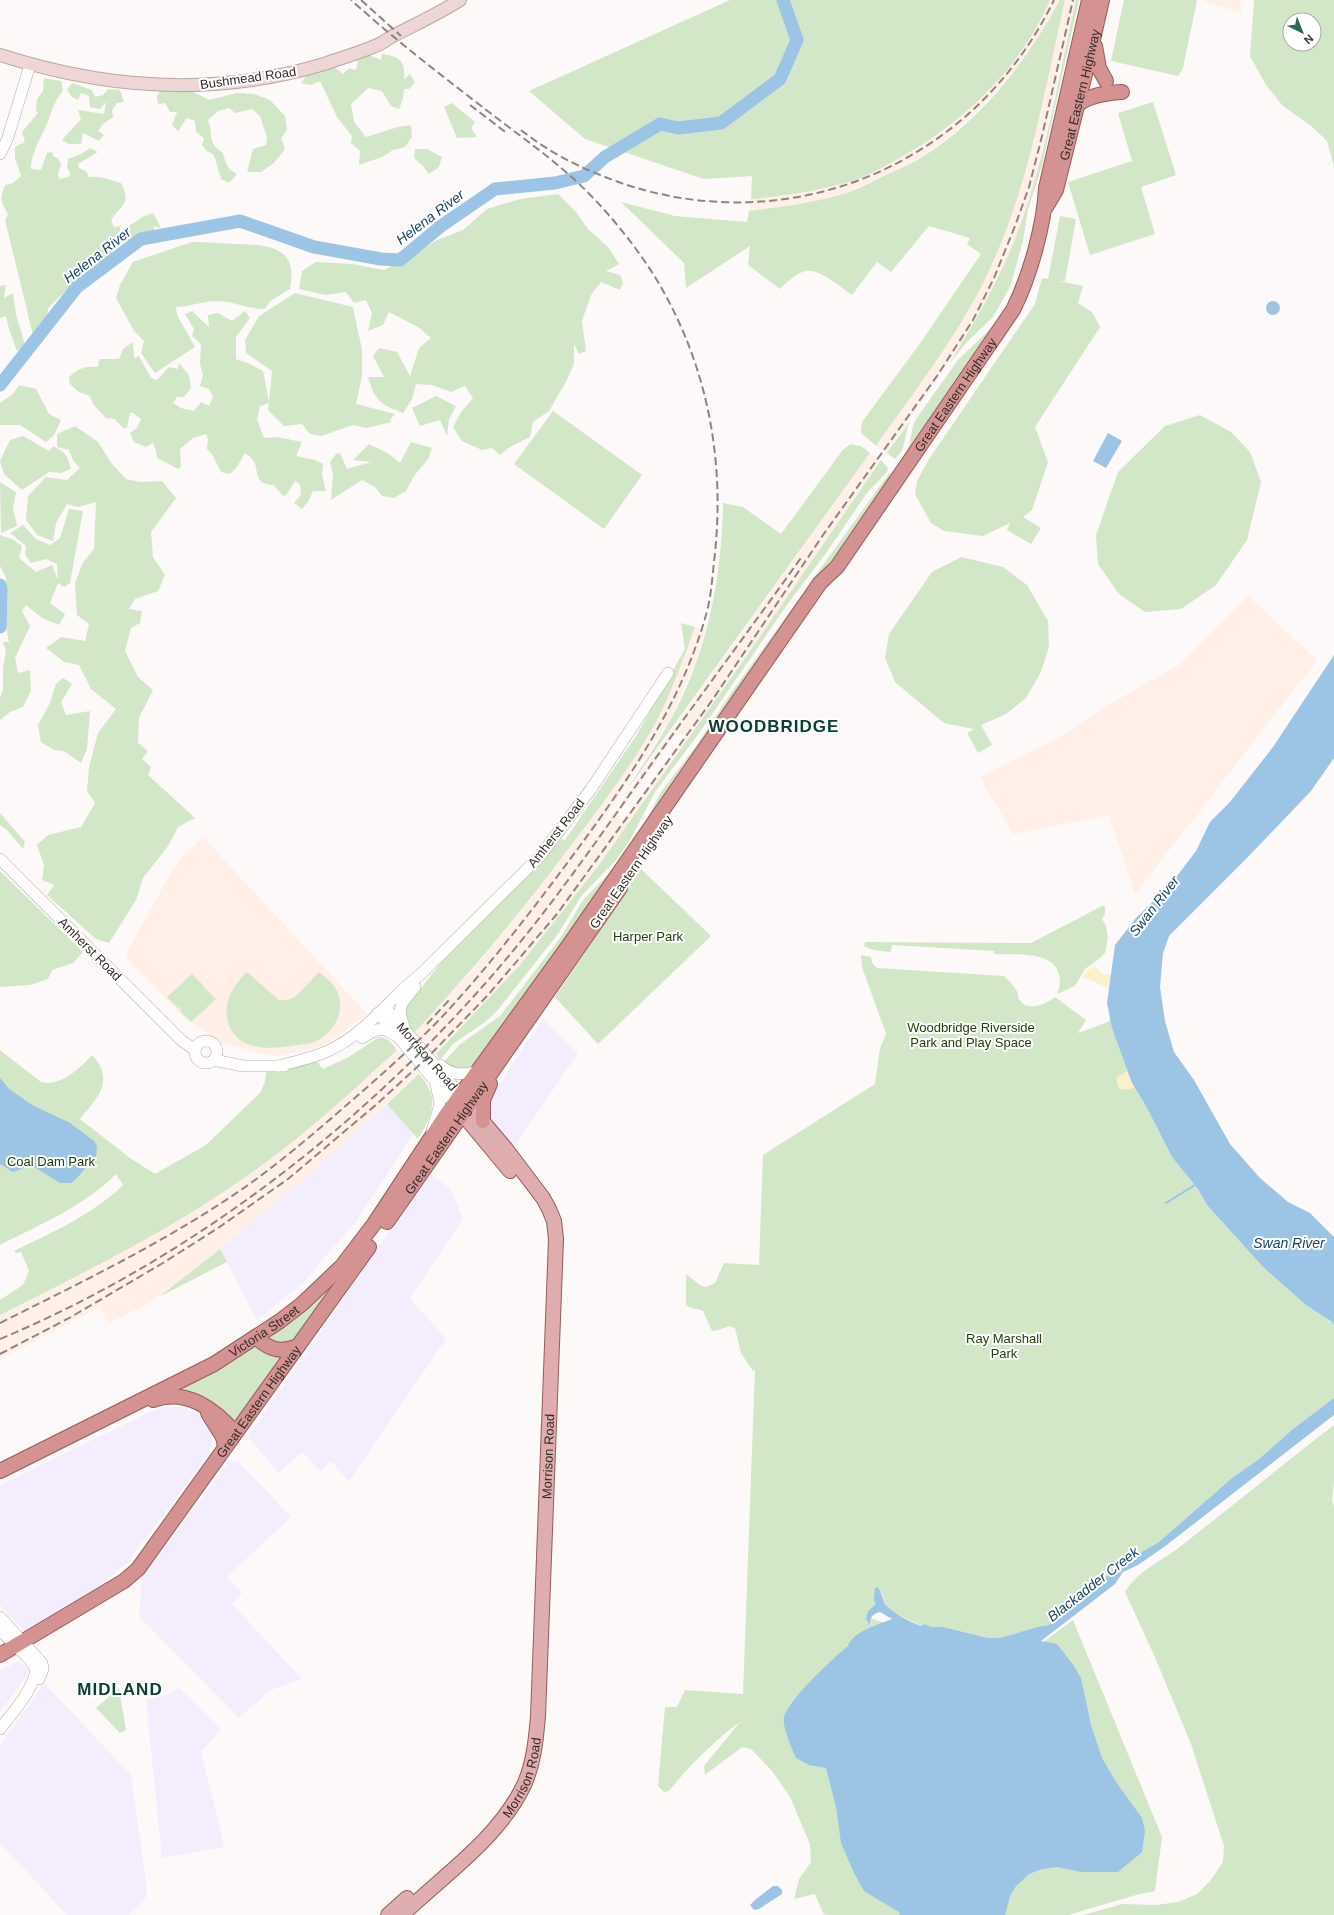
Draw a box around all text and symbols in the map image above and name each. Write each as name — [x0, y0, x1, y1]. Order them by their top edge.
north arrow — [1282, 12, 1322, 52]
street label: Great Eastern Highway — [1056, 27, 1103, 162]
text: N — [1302, 32, 1316, 46]
street label: Bushmead Road — [199, 64, 297, 92]
water label: Helena River — [393, 185, 468, 248]
water label: Helena River — [60, 223, 135, 286]
street label: Great Eastern Highway — [911, 335, 999, 454]
district label: WOODBRIDGE — [709, 717, 839, 736]
street label: Amherst Road — [525, 796, 587, 870]
street label: Great Eastern Highway — [586, 812, 676, 931]
water label: Swan River — [1126, 872, 1183, 939]
street label: Amherst Road — [55, 914, 125, 984]
park label: Harper Park — [613, 929, 684, 944]
street label: Morrison Road — [394, 1019, 461, 1093]
park label: Woodbridge Riverside Park and Play Space — [907, 1020, 1035, 1050]
street label: Great Eastern Highway — [401, 1078, 491, 1197]
park label: Coal Dam Park — [7, 1154, 96, 1169]
water label: Swan River — [1253, 1235, 1326, 1251]
street label: Victoria Street — [226, 1302, 302, 1360]
park label: Ray Marshall Park — [966, 1331, 1042, 1361]
street label: Great Eastern Highway — [213, 1342, 304, 1461]
street label: Morrison Road — [539, 1413, 557, 1499]
water label: Blackadder Creek — [1044, 1543, 1143, 1625]
district label: MIDLAND — [77, 1680, 163, 1699]
street label: Morrison Road — [499, 1736, 543, 1820]

